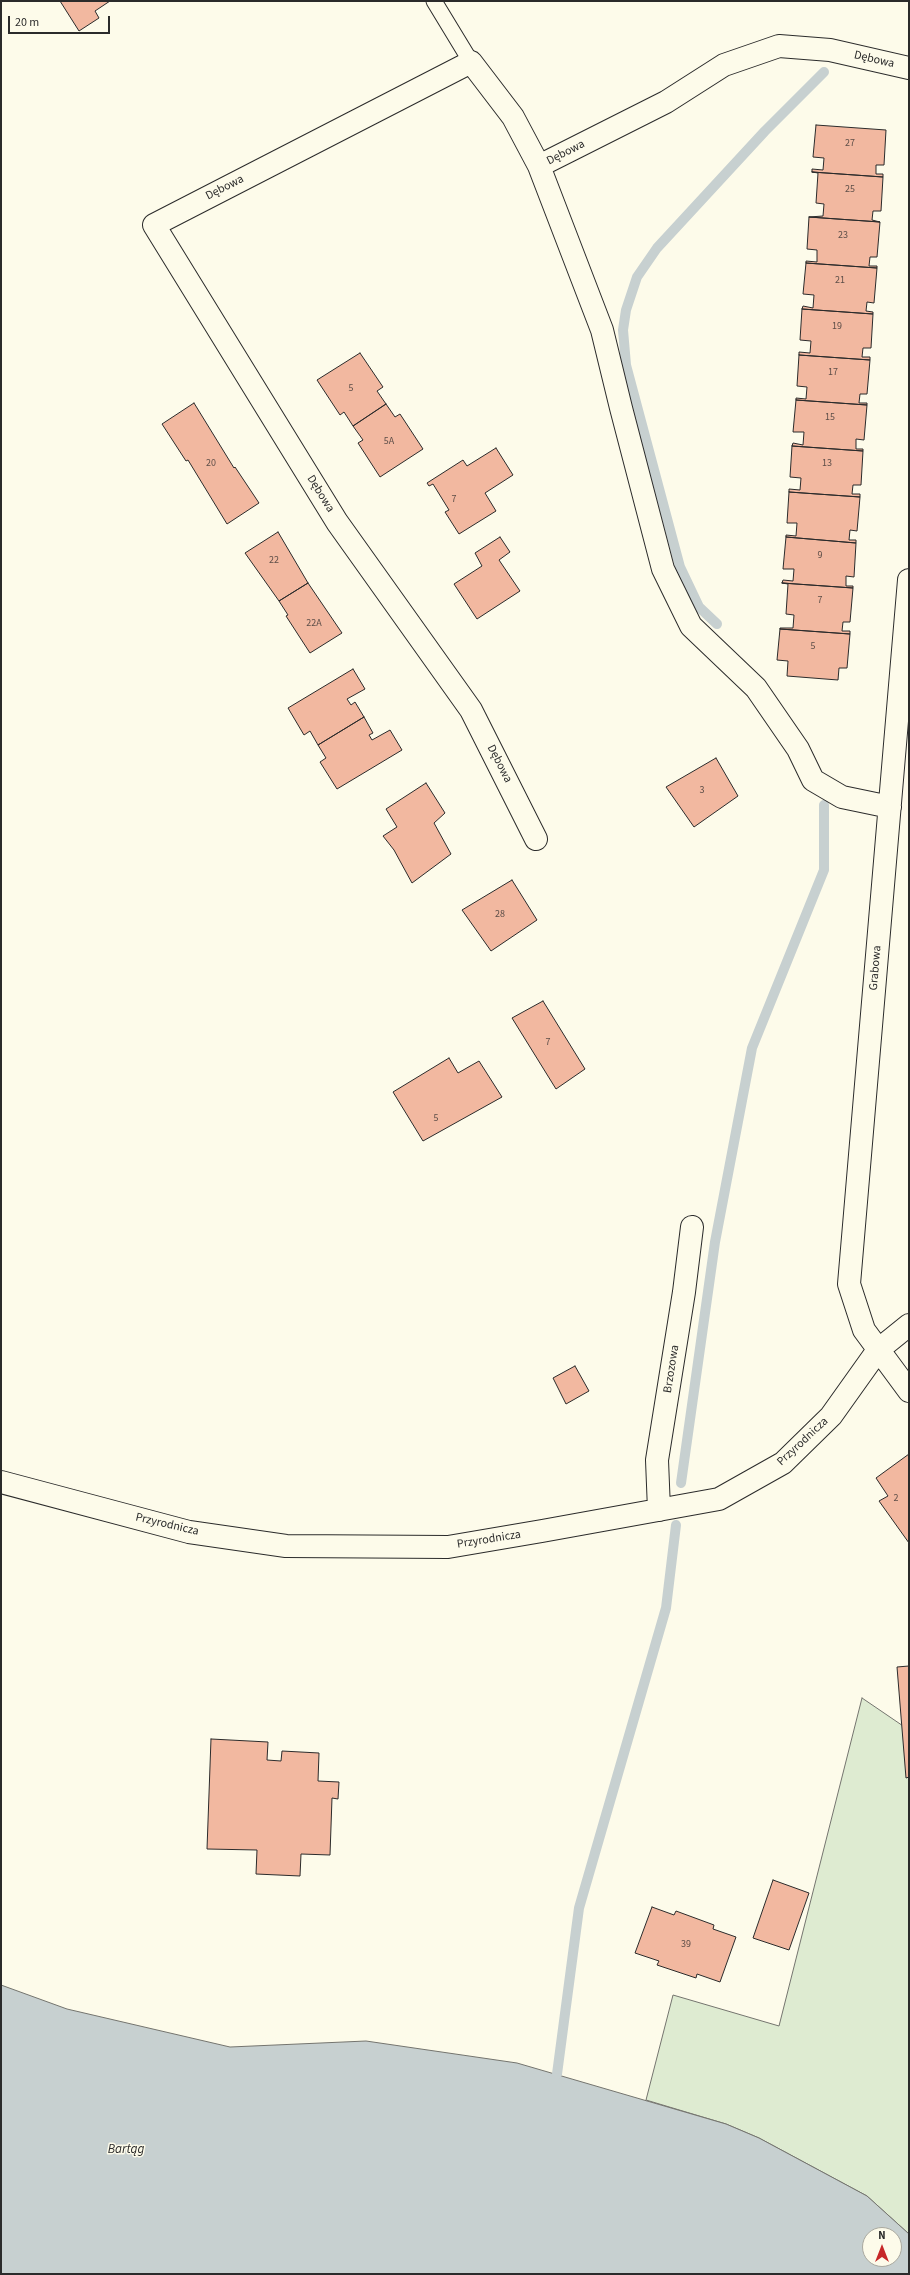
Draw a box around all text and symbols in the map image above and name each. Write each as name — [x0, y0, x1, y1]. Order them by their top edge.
scale bar — [10, 8, 112, 34]
text: 20 m — [15, 14, 39, 31]
street label: Dębowa — [852, 48, 896, 72]
street label: Dębowa — [544, 137, 588, 169]
house number: 27 — [845, 138, 855, 150]
street label: Dębowa — [203, 172, 247, 204]
house number: 25 — [845, 184, 855, 196]
house number: 23 — [838, 230, 848, 242]
house number: 21 — [835, 275, 845, 287]
house number: 19 — [832, 321, 842, 333]
house number: 17 — [828, 367, 838, 379]
house number: 5 — [349, 383, 353, 395]
house number: 15 — [825, 412, 835, 424]
house number: 5A — [384, 436, 394, 448]
house number: 20 — [206, 458, 216, 470]
house number: 13 — [822, 458, 832, 470]
street label: Dębowa — [303, 473, 337, 515]
house number: 7 — [452, 494, 456, 506]
house number: 9 — [818, 550, 822, 562]
house number: 22 — [269, 555, 279, 567]
house number: 7 — [818, 595, 822, 607]
house number: 22A — [306, 618, 322, 630]
house number: 5 — [811, 641, 815, 653]
street label: Dębowa — [483, 742, 515, 786]
house number: 3 — [700, 785, 704, 797]
house number: 28 — [495, 909, 505, 921]
street label: Grabowa — [867, 945, 885, 991]
house number: 7 — [546, 1037, 550, 1049]
house number: 5 — [434, 1113, 438, 1125]
street label: Brzozowa — [661, 1344, 683, 1394]
street label: Przyrodnicza — [774, 1415, 832, 1469]
house number: 2 — [894, 1493, 898, 1505]
street label: Przyrodnicza — [134, 1511, 200, 1539]
street label: Przyrodnicza — [456, 1528, 522, 1552]
house number: 39 — [681, 1939, 691, 1951]
water label: Bartąg — [108, 2142, 144, 2158]
north arrow — [862, 2227, 902, 2267]
text: N — [878, 2228, 886, 2243]

